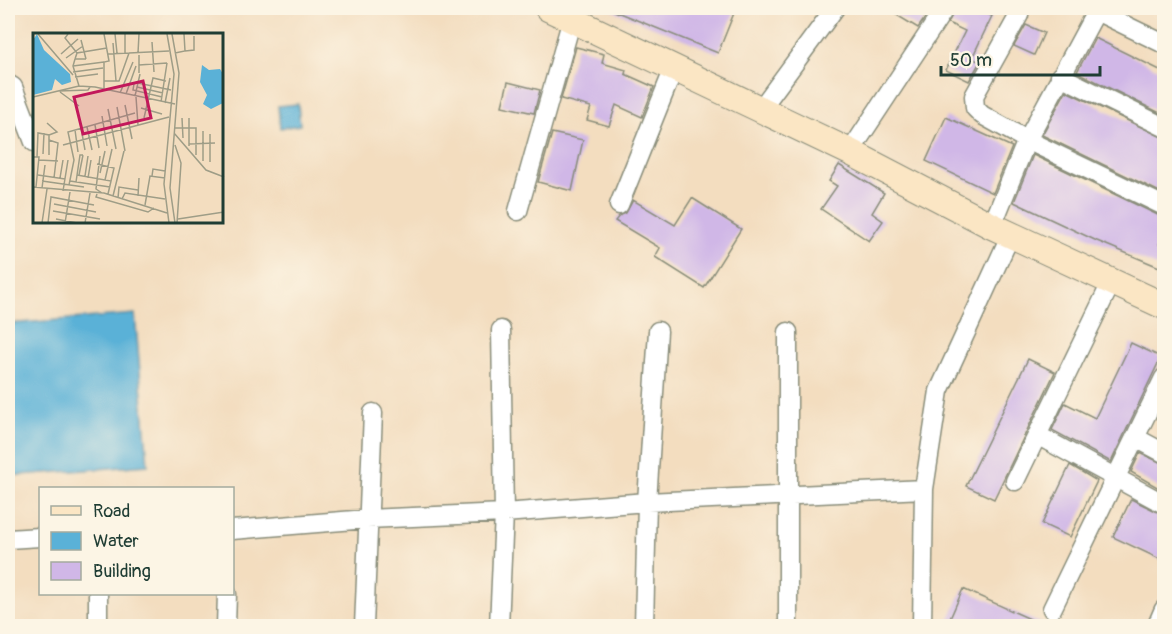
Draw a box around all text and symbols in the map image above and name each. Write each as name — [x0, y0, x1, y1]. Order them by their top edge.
inset map — [33, 33, 224, 224]
scale bar — [941, 39, 1100, 77]
text: 50 m — [950, 49, 992, 72]
legend — [39, 487, 234, 595]
text: Road — [93, 500, 130, 523]
text: Water — [93, 530, 139, 553]
text: Building — [93, 560, 151, 583]

